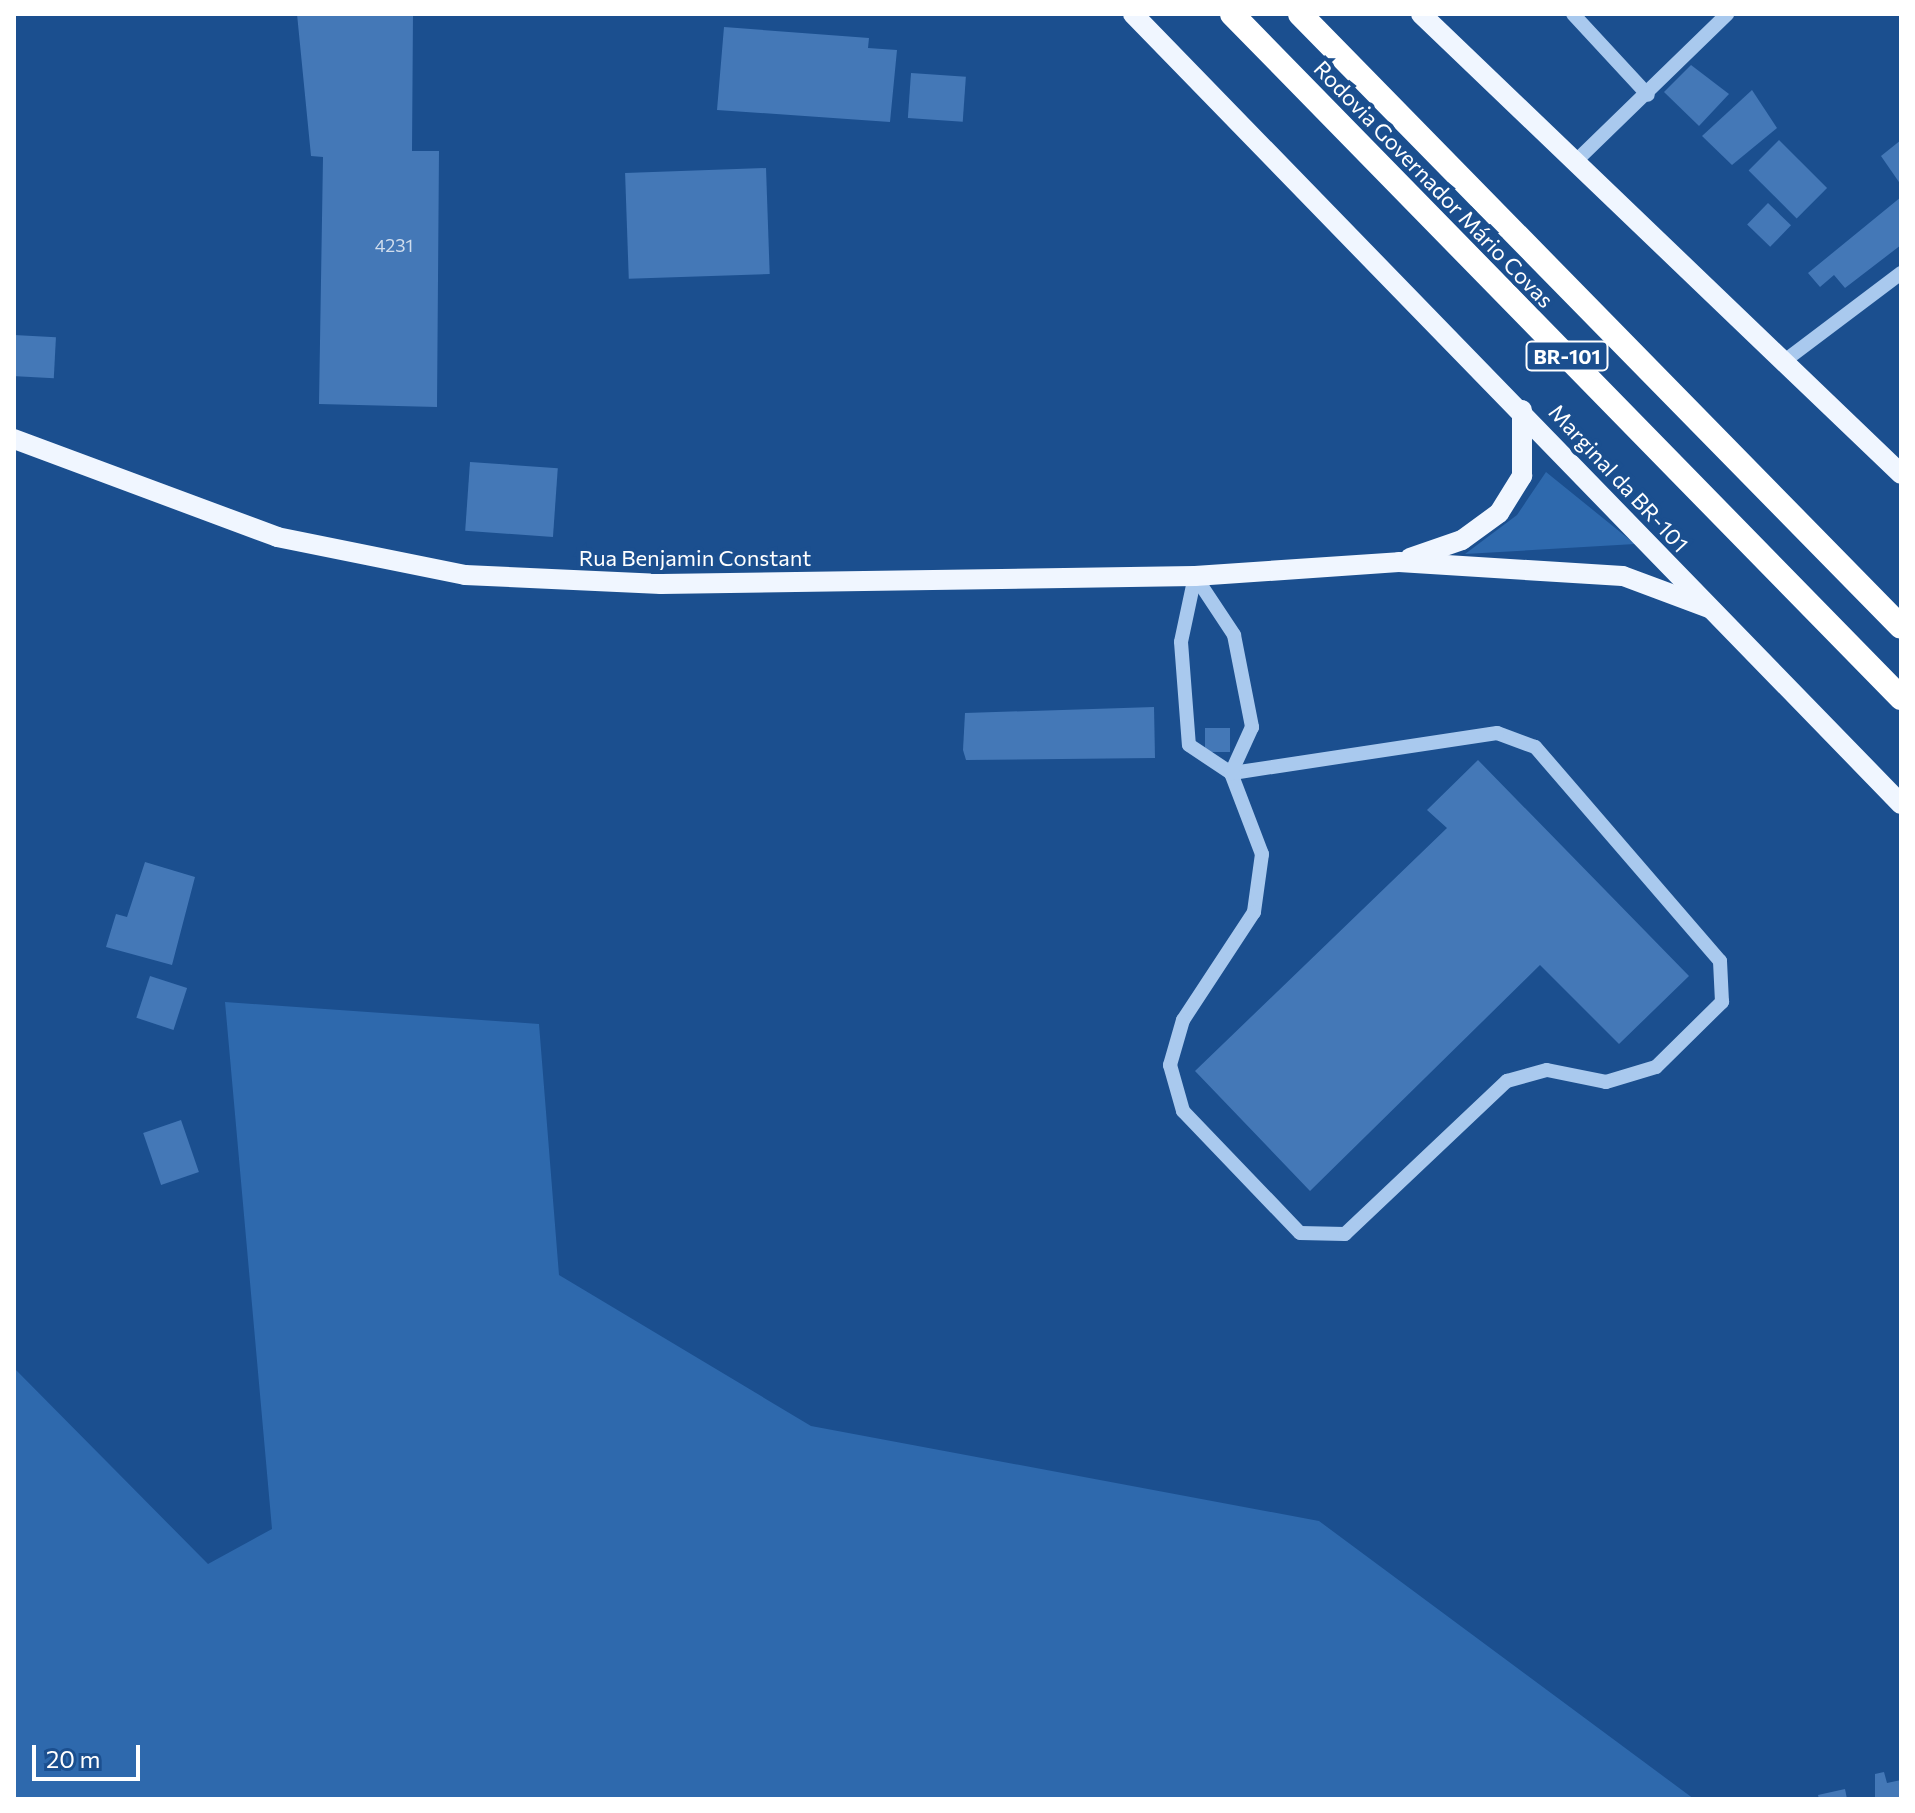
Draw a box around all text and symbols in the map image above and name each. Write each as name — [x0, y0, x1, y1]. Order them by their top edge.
street label: Rodovia Governador Mário Covas — [1309, 55, 1559, 313]
house number: 4231 — [375, 234, 413, 256]
road number: BR-101 — [1525, 340, 1609, 372]
street label: Marginal da BR-101 — [1544, 399, 1694, 557]
street label: Rua Benjamin Constant — [579, 545, 811, 571]
scale bar — [36, 1729, 144, 1779]
text: 20 m — [46, 1744, 100, 1773]

